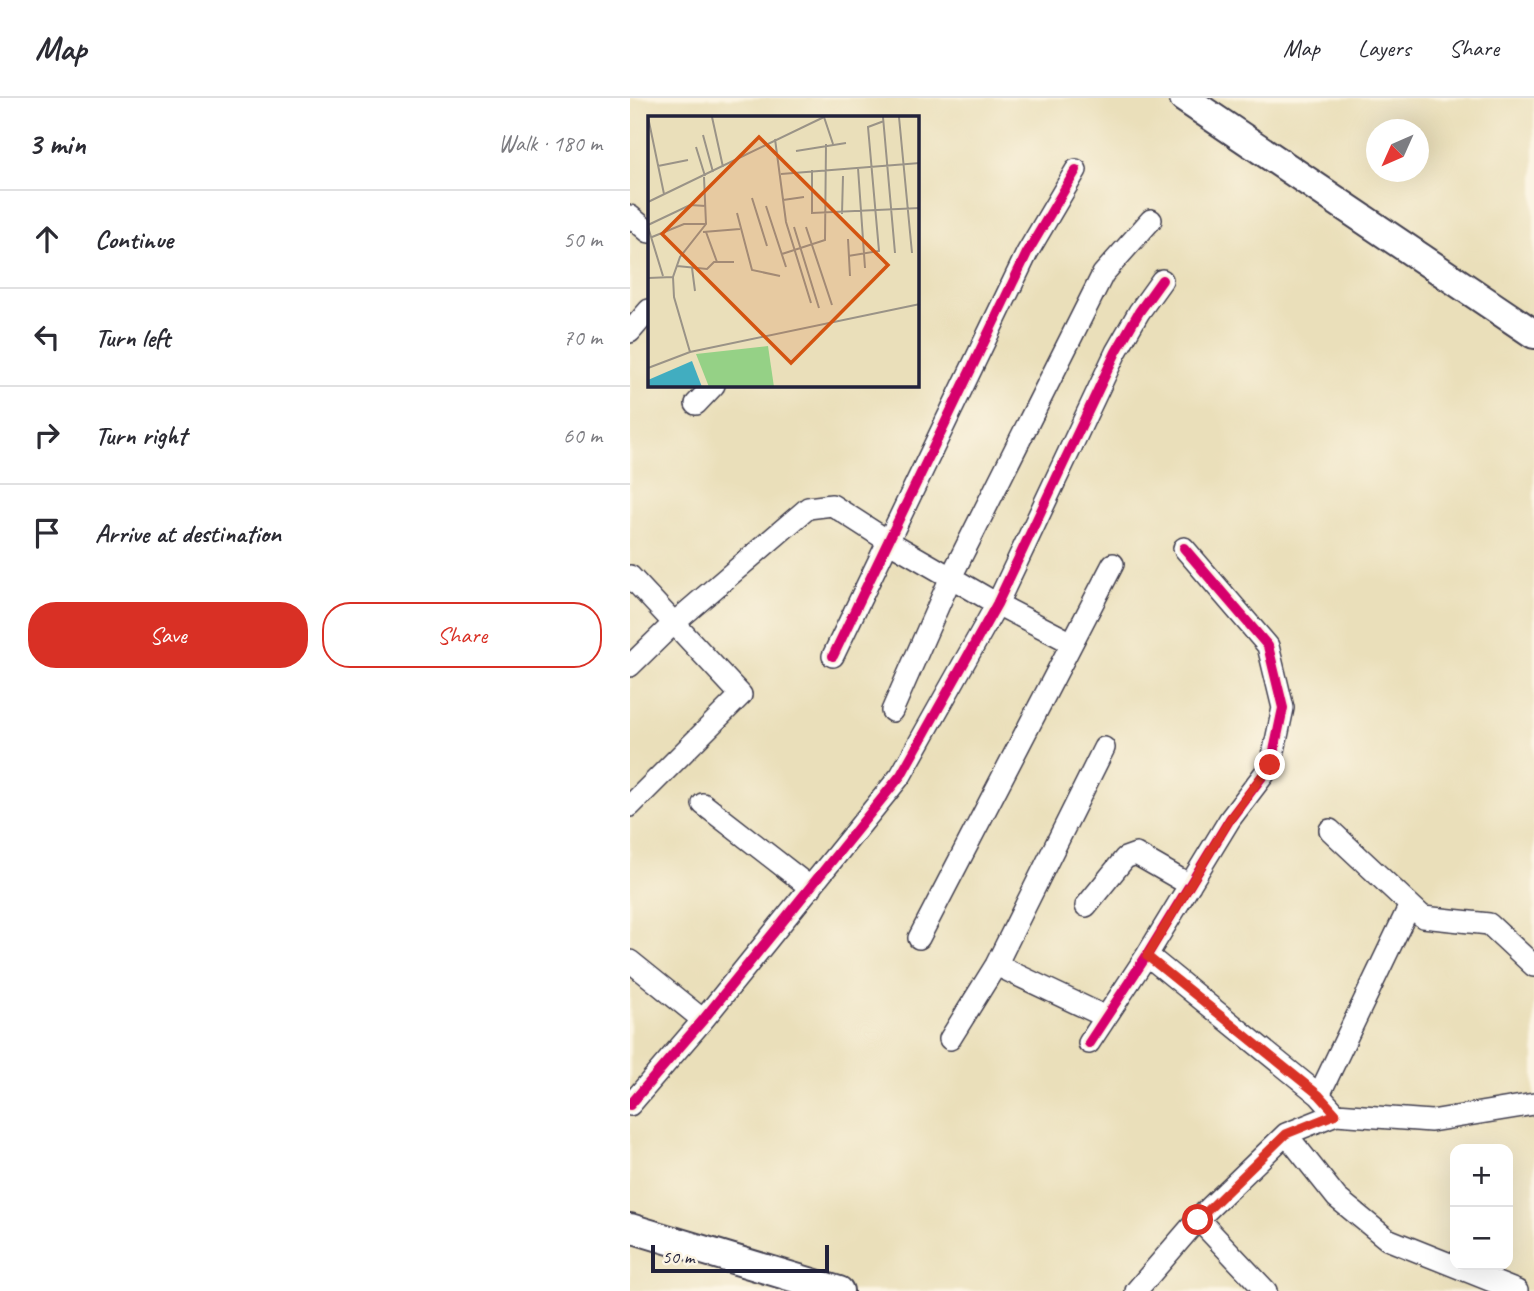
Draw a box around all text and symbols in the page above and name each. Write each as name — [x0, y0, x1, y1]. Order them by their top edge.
text: Map — [35, 27, 86, 69]
text: Map — [1283, 33, 1320, 63]
text: Layers — [1358, 33, 1411, 63]
text: Share — [1449, 33, 1499, 63]
inset map — [648, 116, 919, 387]
north arrow — [1366, 119, 1429, 182]
text: 3 min — [28, 125, 85, 163]
text: Walk · 180 m — [498, 129, 602, 158]
icon: ahead — [28, 220, 66, 258]
text: Continue — [95, 223, 173, 256]
text: 50 m — [563, 225, 602, 254]
icon: left — [28, 318, 66, 356]
text: Turn left — [95, 321, 170, 354]
text: 70 m — [563, 323, 602, 352]
icon: right — [28, 416, 66, 454]
text: Turn right — [95, 419, 186, 452]
text: 60 m — [563, 421, 602, 450]
icon: arrive — [28, 514, 66, 552]
text: Arrive at destination — [95, 517, 281, 550]
button: Save — [28, 602, 308, 668]
button: Share — [322, 602, 602, 668]
route end — [1254, 749, 1285, 780]
map controls — [1450, 1144, 1513, 1270]
button: + — [1450, 1144, 1513, 1207]
route start — [1182, 1204, 1213, 1235]
button: − — [1450, 1207, 1513, 1270]
scale bar — [651, 1242, 830, 1274]
text: 50 m — [662, 1245, 694, 1269]

